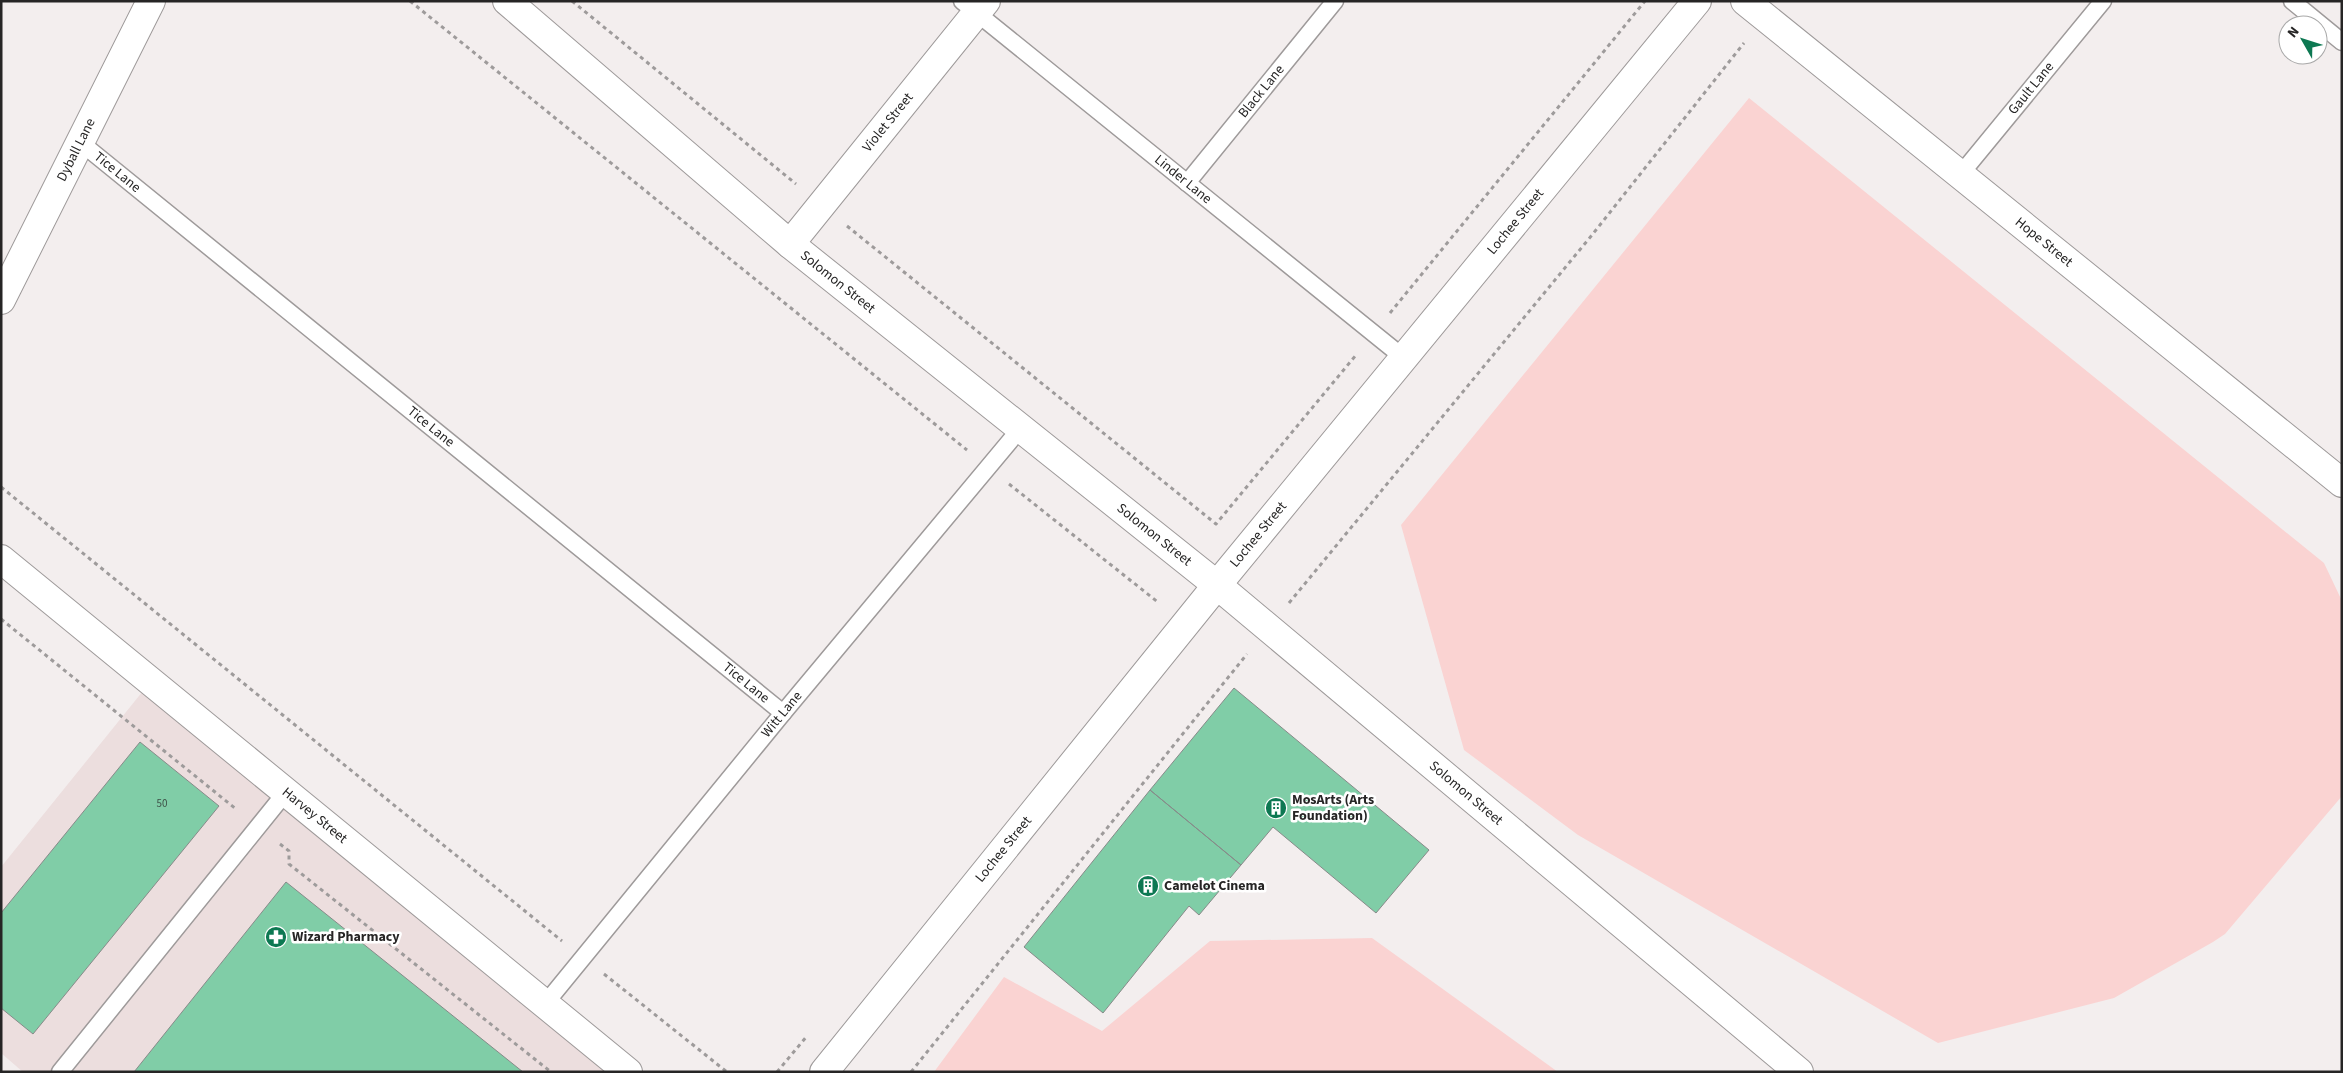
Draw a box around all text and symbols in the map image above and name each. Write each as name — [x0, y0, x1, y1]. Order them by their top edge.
north arrow — [2278, 15, 2328, 65]
text: N — [2283, 23, 2304, 42]
street label: Gault Lane — [2003, 58, 2059, 119]
street label: Black Lane — [1234, 60, 1289, 122]
street label: Violet Street — [858, 88, 918, 157]
street label: Dyball Lane — [52, 115, 101, 185]
street label: Tice Lane — [89, 147, 145, 197]
street label: Linder Lane — [1150, 150, 1216, 209]
street label: Lochee Street — [1482, 184, 1549, 259]
street label: Hope Street — [2010, 213, 2077, 272]
street label: Solomon Street — [796, 246, 880, 318]
street label: Tice Lane — [403, 402, 459, 452]
street label: Lochee Street — [1225, 497, 1292, 572]
street label: Solomon Street — [1112, 499, 1196, 571]
street label: Tice Lane — [718, 658, 774, 708]
street label: Witt Lane — [757, 687, 807, 742]
street label: Solomon Street — [1425, 756, 1507, 830]
street label: Harvey Street — [277, 783, 352, 849]
place label: MosArts (Arts Foundation) — [1292, 790, 1374, 826]
house number: 50 — [157, 796, 167, 811]
building icon: MosArts (Arts Foundation) — [1264, 796, 1288, 820]
street label: Lochee Street — [971, 812, 1037, 887]
building icon: Camelot Cinema — [1136, 874, 1160, 898]
place label: Camelot Cinema — [1164, 876, 1265, 896]
pharmacy icon: Wizard Pharmacy — [264, 925, 288, 949]
place label: Wizard Pharmacy — [292, 927, 400, 947]

